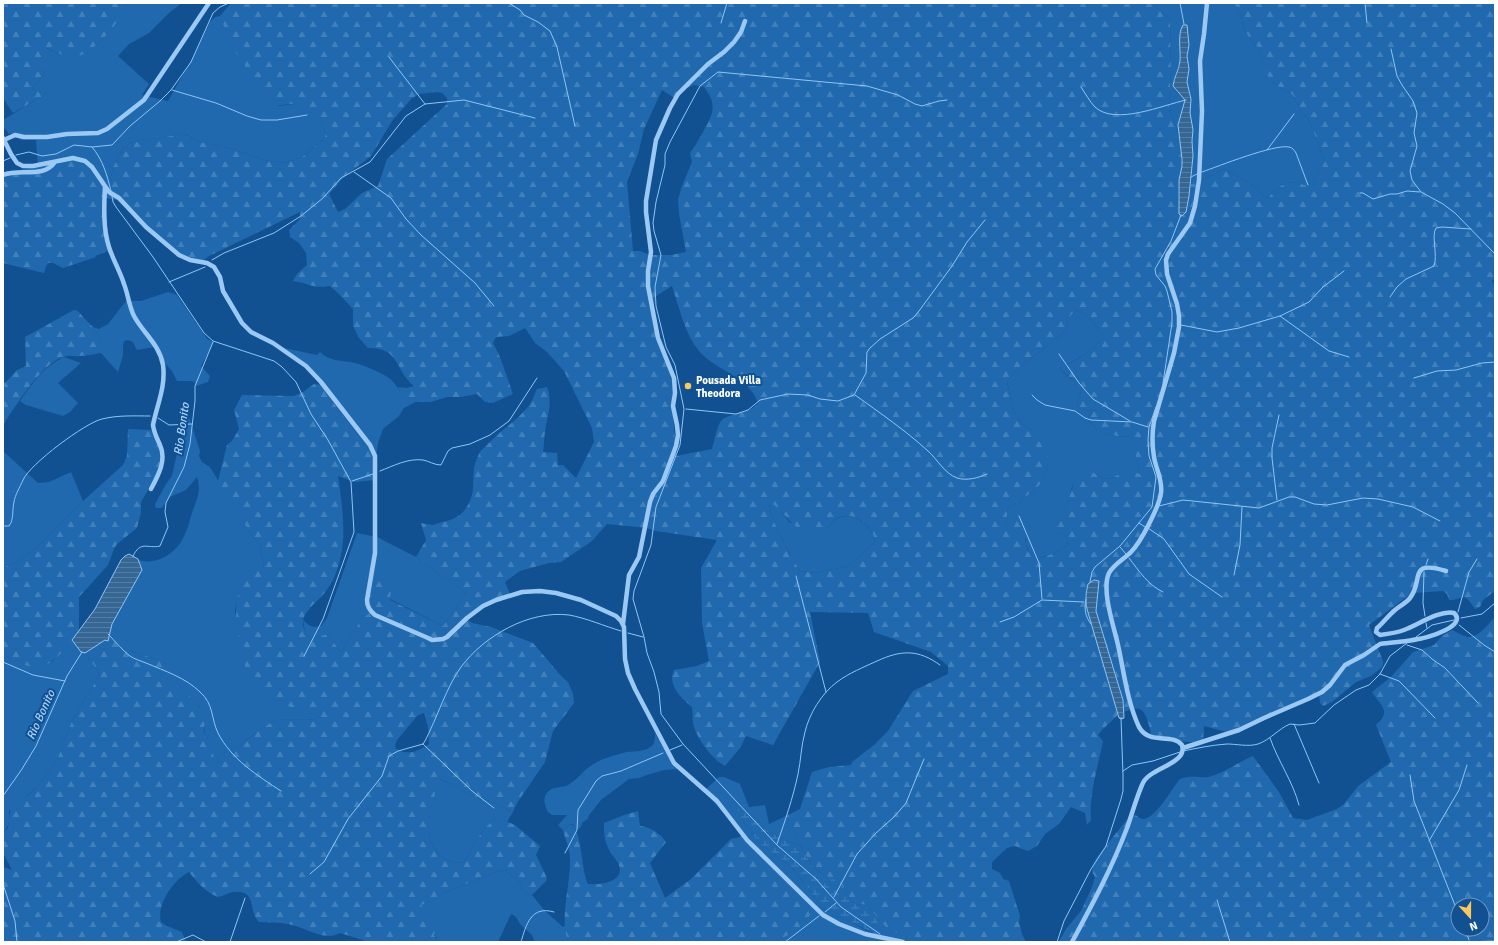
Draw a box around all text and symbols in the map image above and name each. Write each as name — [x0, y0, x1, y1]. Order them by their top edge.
place label: Pousada Villa Theodora — [696, 374, 761, 400]
marker: Pousada Villa Theodora — [683, 381, 693, 391]
water label: Rio Bonito — [171, 401, 193, 456]
water label: Rio Bonito — [23, 687, 59, 742]
north arrow — [1450, 897, 1490, 937]
text: N — [1468, 918, 1479, 933]

